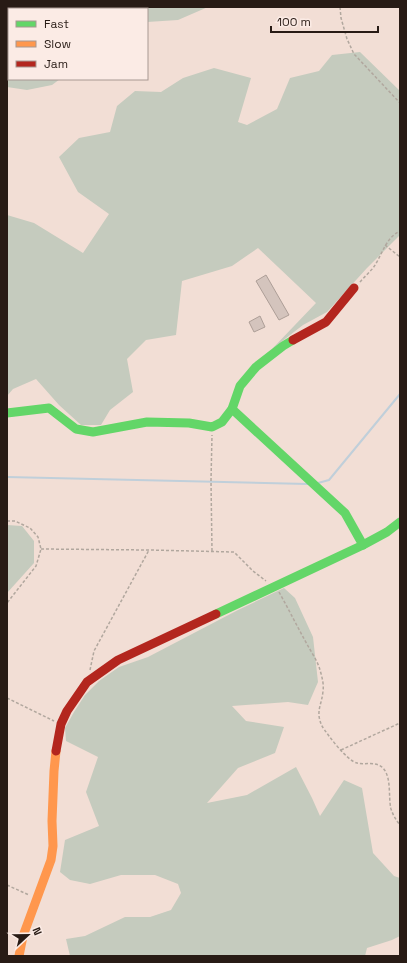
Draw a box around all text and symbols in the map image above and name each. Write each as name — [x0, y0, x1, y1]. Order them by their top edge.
legend — [8, 8, 148, 80]
scale bar — [271, 8, 378, 34]
text: 100 m — [277, 14, 311, 30]
text: Fast — [44, 16, 69, 32]
text: Slow — [44, 36, 71, 52]
text: Jam — [44, 56, 68, 72]
north arrow — [8, 915, 48, 955]
text: N — [29, 925, 45, 937]

